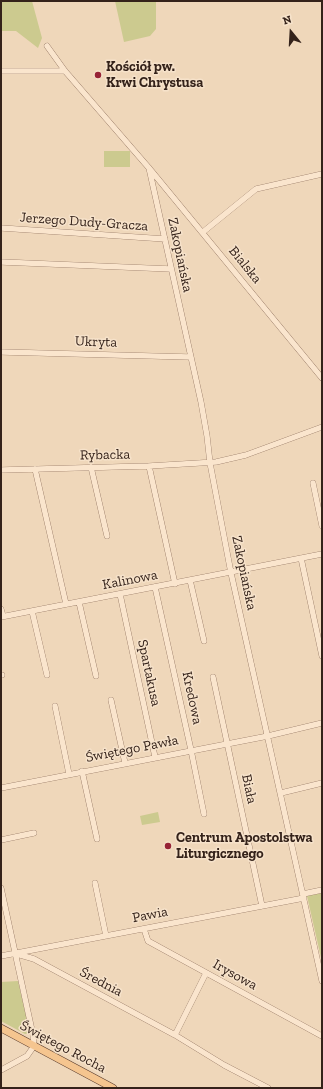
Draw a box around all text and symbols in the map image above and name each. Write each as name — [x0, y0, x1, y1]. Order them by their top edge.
north arrow — [271, 12, 311, 52]
text: N — [281, 13, 293, 28]
place label: Kościół pw. Krwi Chrystusa — [106, 59, 203, 92]
marker: Kościół pw. Krwi Chrystusa — [93, 70, 103, 80]
street label: Jerzego Dudy-Gracza — [19, 209, 149, 235]
street label: Zakopiańska — [164, 216, 196, 294]
street label: Bialska — [225, 243, 265, 287]
street label: Ukryta — [75, 333, 117, 351]
street label: Rybacka — [80, 446, 130, 464]
street label: Zakopiańska — [228, 534, 260, 612]
street label: Kalinowa — [101, 566, 159, 594]
street label: Spartakusa — [134, 638, 164, 708]
street label: Kredowa — [178, 670, 206, 726]
street label: Świętego Pawła — [84, 732, 180, 766]
street label: Biała — [238, 773, 260, 805]
place label: Centrum Apostolstwa Liturgicznego — [176, 830, 313, 862]
marker: Centrum Apostolstwa Liturgicznego — [163, 841, 173, 851]
street label: Pawia — [131, 903, 169, 927]
street label: Irysowa — [210, 956, 260, 994]
street label: Średnia — [77, 964, 125, 1000]
street label: Świętego Rocha — [17, 1017, 109, 1077]

